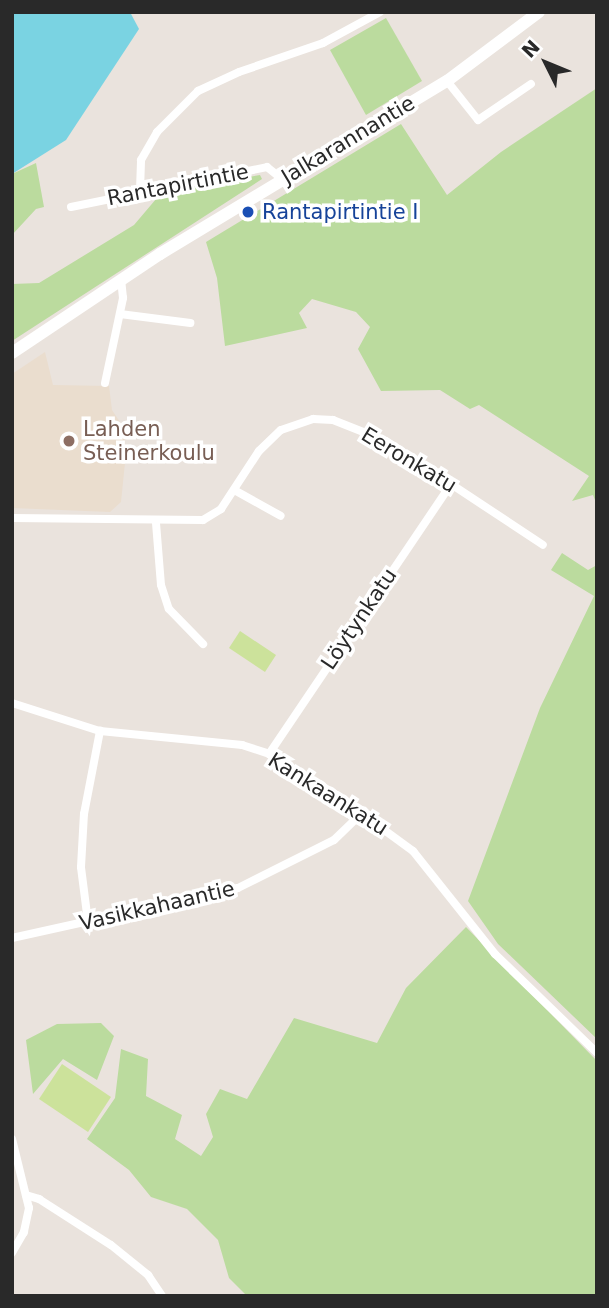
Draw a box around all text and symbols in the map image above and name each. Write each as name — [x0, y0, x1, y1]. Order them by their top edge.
north arrow — [511, 28, 581, 98]
text: N — [517, 35, 544, 62]
street label: Jalkarannantie — [277, 90, 419, 190]
street label: Rantapirtintie — [105, 159, 251, 211]
place label: Rantapirtintie I — [262, 199, 418, 225]
marker: Rantapirtintie I — [240, 204, 256, 220]
place label: Lahden Steinerkoulu — [83, 416, 215, 466]
street label: Eeronkatu — [357, 422, 461, 498]
marker: Lahden Steinerkoulu — [61, 433, 77, 449]
street label: Löytynkatu — [316, 564, 402, 674]
street label: Kankaankatu — [263, 747, 393, 841]
street label: Vasikkahaantie — [77, 876, 237, 936]

